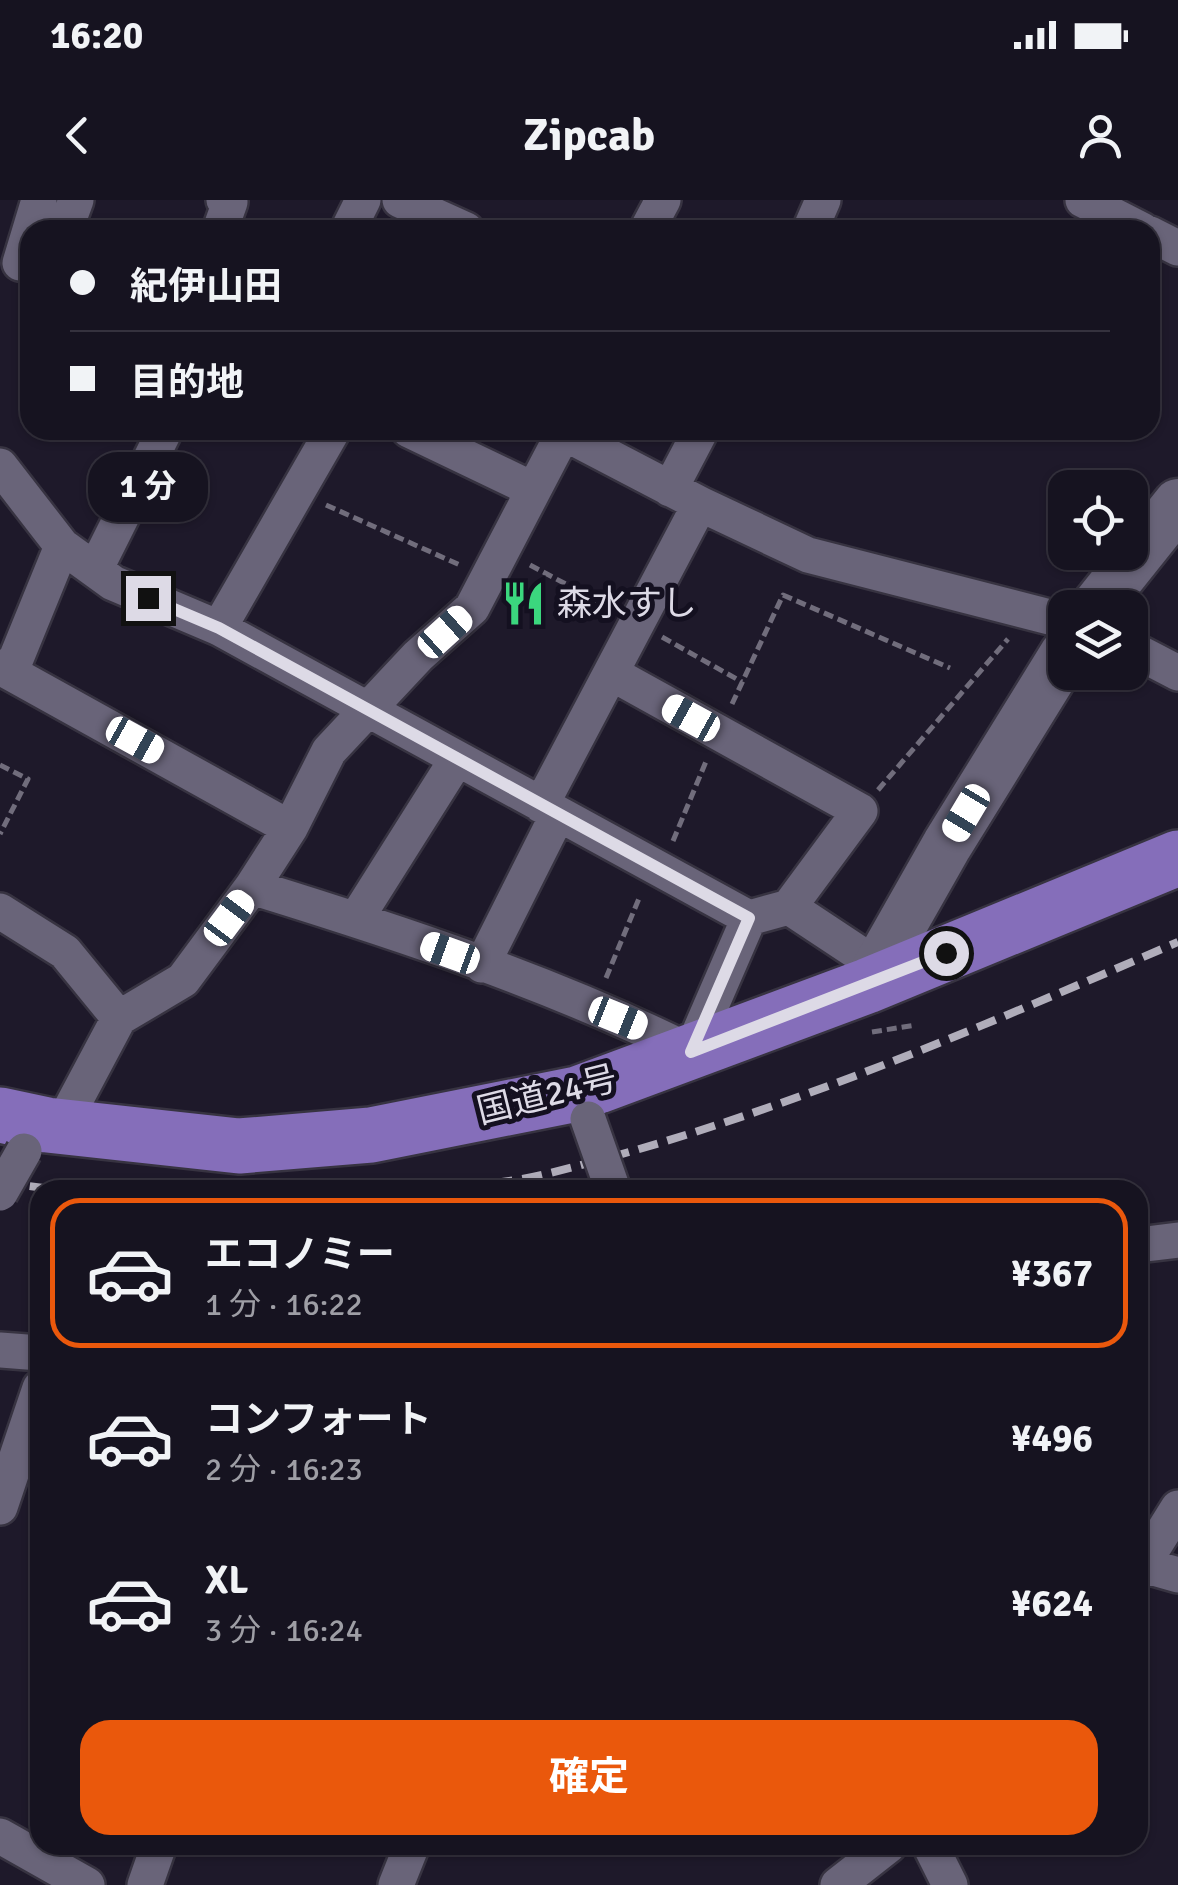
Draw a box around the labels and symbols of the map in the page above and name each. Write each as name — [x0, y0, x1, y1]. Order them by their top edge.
callout: 1 分 — [88, 453, 208, 523]
route end — [126, 576, 171, 621]
restaurant icon: 森水すし — [500, 579, 548, 627]
place label: 森水すし — [557, 582, 697, 625]
car — [413, 601, 477, 663]
car — [657, 690, 725, 746]
car — [101, 712, 169, 768]
car — [938, 780, 994, 846]
car — [199, 885, 259, 951]
car — [417, 929, 483, 977]
route start — [924, 931, 969, 976]
car — [585, 993, 651, 1043]
street label: 国道24号 — [473, 1057, 621, 1133]

